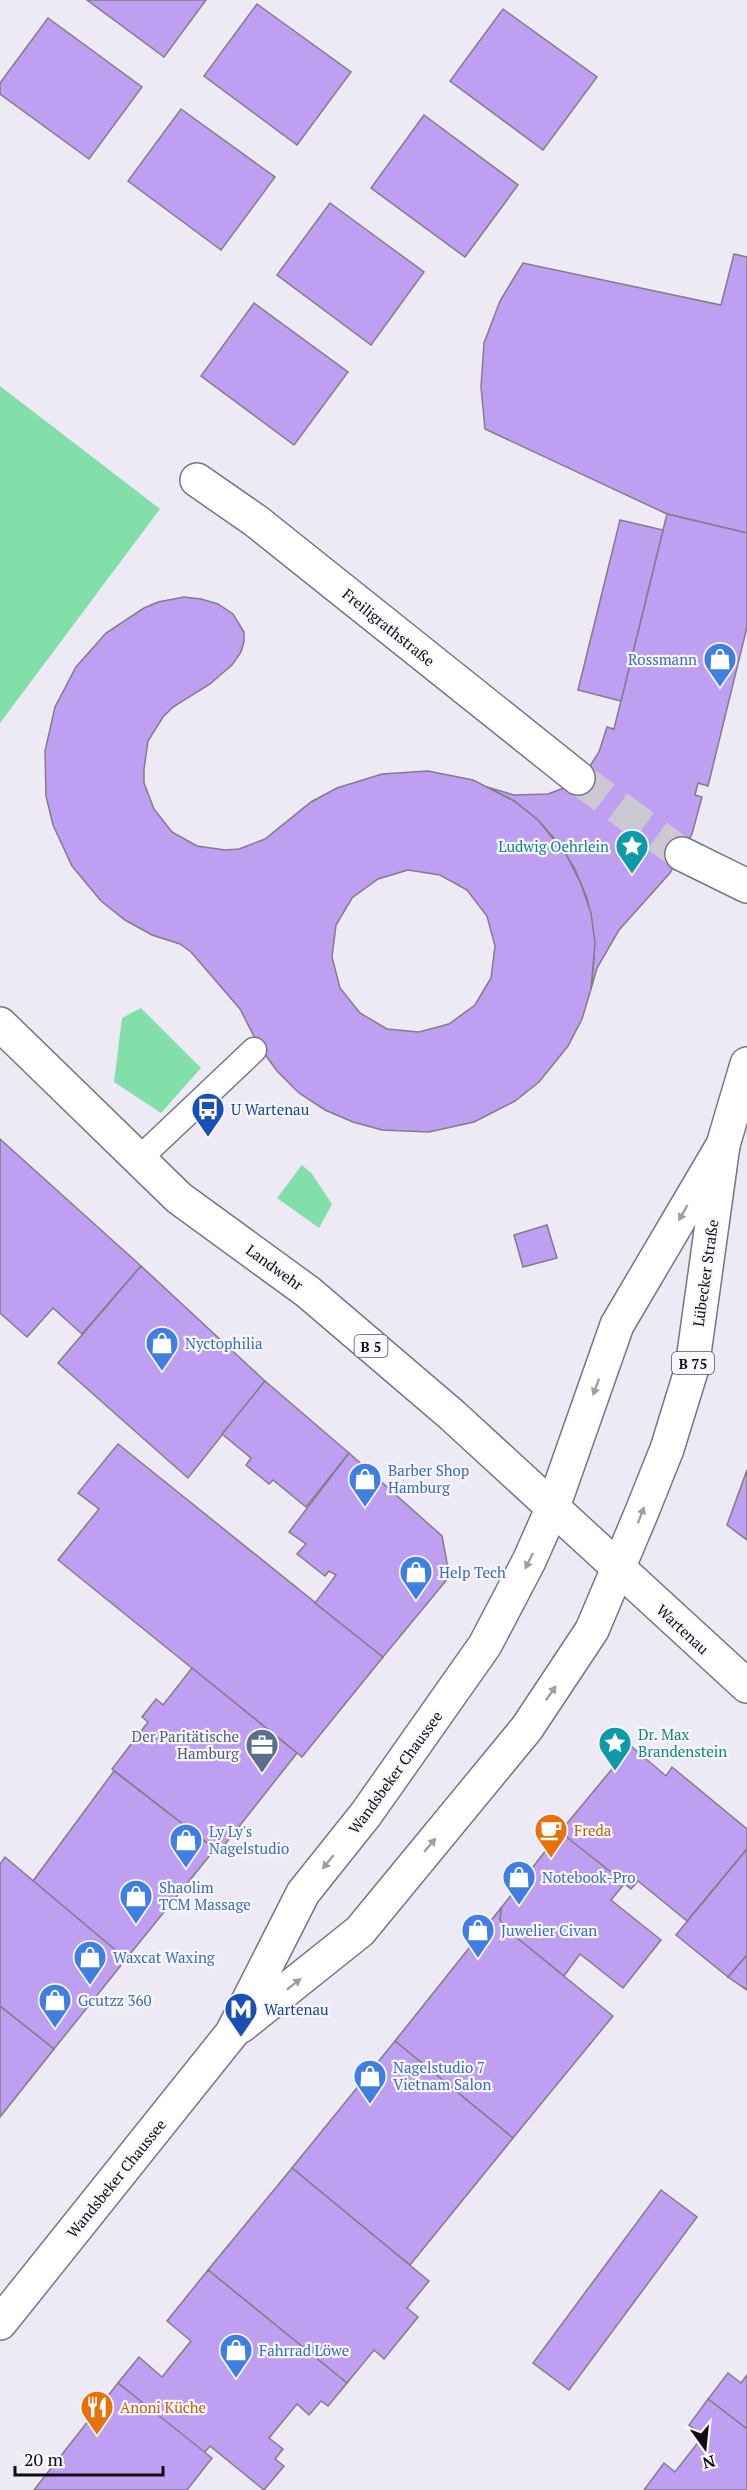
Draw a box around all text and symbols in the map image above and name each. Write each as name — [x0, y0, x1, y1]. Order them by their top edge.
street label: Freiligrathstraße — [339, 584, 439, 670]
shop icon: Rossmann — [702, 641, 738, 688]
place label: Rossmann — [628, 649, 697, 669]
place icon: Ludwig Oehrlein — [614, 828, 650, 875]
place label: Ludwig Oehrlein — [498, 836, 609, 856]
bus stop icon: U Wartenau — [190, 1091, 226, 1138]
place label: U Wartenau — [231, 1099, 310, 1119]
one-way arrow — [678, 1205, 688, 1222]
street label: Lübecker Straße — [688, 1218, 722, 1328]
street label: Landwehr — [242, 1240, 308, 1295]
shop icon: Nyctophilia — [144, 1325, 180, 1372]
place label: Nyctophilia — [185, 1333, 263, 1353]
road number: B 5 — [354, 1335, 388, 1357]
road number: B 75 — [672, 1352, 714, 1374]
one-way arrow — [591, 1378, 601, 1396]
place label: Barber Shop Hamburg — [388, 1460, 469, 1497]
shop icon: Barber Shop Hamburg — [347, 1461, 383, 1508]
one-way arrow — [636, 1506, 646, 1524]
one-way arrow — [524, 1552, 533, 1569]
shop icon: Help Tech — [398, 1554, 434, 1601]
place label: Help Tech — [439, 1562, 506, 1582]
street label: Wartenau — [653, 1600, 714, 1659]
one-way arrow — [545, 1685, 557, 1701]
street label: Wandsbeker Chaussee — [344, 1707, 446, 1837]
place label: Dr. Max Brandenstein — [638, 1724, 727, 1761]
place icon: Dr. Max Brandenstein — [597, 1725, 633, 1772]
place label: Der Paritätische Hamburg — [132, 1726, 240, 1763]
office icon: Der Paritätische Hamburg — [244, 1727, 280, 1774]
cafe icon: Freda — [533, 1812, 569, 1859]
place label: Freda — [574, 1820, 612, 1840]
place label: Ly Ly's Nagelstudio — [209, 1821, 289, 1858]
shop icon: Ly Ly's Nagelstudio — [168, 1822, 204, 1869]
one-way arrow — [423, 1837, 436, 1853]
one-way arrow — [321, 1854, 334, 1870]
shop icon: Notebook-Pro — [501, 1859, 537, 1906]
place label: Notebook-Pro — [542, 1867, 636, 1887]
place label: Shaolim TCM Massage — [159, 1877, 251, 1914]
shop icon: Shaolim TCM Massage — [118, 1878, 154, 1925]
shop icon: Juwelier Civan — [460, 1912, 496, 1959]
place label: Juwelier Civan — [501, 1920, 597, 1940]
shop icon: Waxcat Waxing — [72, 1939, 108, 1986]
place label: Waxcat Waxing — [113, 1947, 216, 1967]
one-way arrow — [286, 1977, 302, 1990]
shop icon: Gcutzz 360 — [37, 1982, 73, 2029]
place label: Gcutzz 360 — [78, 1990, 151, 2010]
metro station icon: Wartenau — [223, 1991, 259, 2038]
place label: Wartenau — [264, 1999, 329, 2019]
place label: Nagelstudio 7 Vietnam Salon — [393, 2057, 491, 2094]
shop icon: Nagelstudio 7 Vietnam Salon — [352, 2058, 388, 2105]
street label: Wandsbeker Chaussee — [62, 2114, 170, 2242]
shop icon: Fahrrad Löwe — [218, 2332, 254, 2379]
place label: Fahrrad Löwe — [259, 2340, 349, 2360]
restaurant icon: Anoni Küche — [79, 2389, 115, 2436]
place label: Anoni Küche — [120, 2397, 206, 2417]
north arrow — [675, 2418, 735, 2478]
scale bar — [15, 2439, 164, 2477]
text: 20 m — [24, 2447, 64, 2471]
text: N — [700, 2450, 718, 2475]

